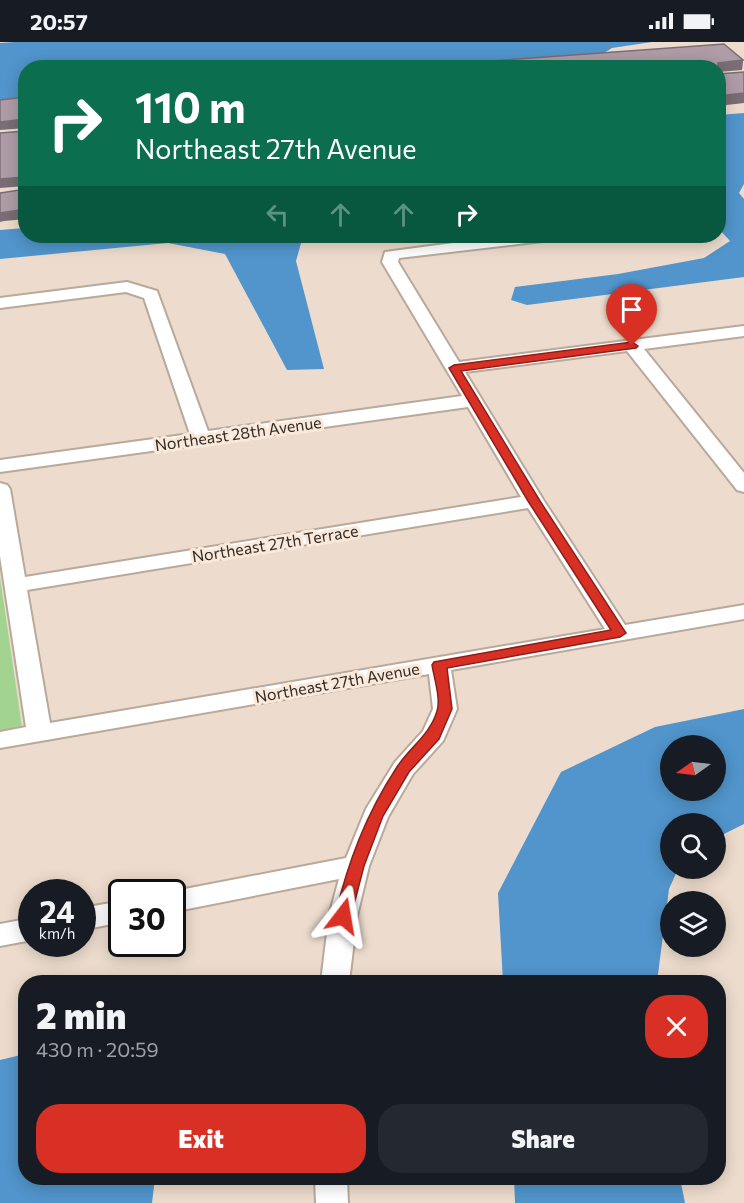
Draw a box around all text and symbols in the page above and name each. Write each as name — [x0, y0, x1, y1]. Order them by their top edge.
text: 20:57 — [30, 8, 88, 35]
text: 110 m — [135, 80, 246, 132]
icon: right — [36, 84, 114, 162]
text: Northeast 27th Avenue — [135, 132, 417, 165]
icon: left — [261, 198, 294, 231]
icon: ahead — [324, 198, 357, 231]
icon: ahead — [387, 198, 420, 231]
icon: right — [450, 198, 483, 231]
pin — [606, 284, 657, 346]
icon: arrive — [615, 293, 648, 326]
street label: Northeast 28th Avenue — [153, 412, 323, 454]
street label: Northeast 27th Terrace — [190, 520, 360, 566]
street label: Northeast 27th Avenue — [253, 658, 421, 706]
north arrow — [660, 735, 726, 801]
map controls — [660, 735, 726, 957]
button: search — [660, 813, 726, 879]
speed limit sign: 30 — [108, 879, 186, 957]
position arrow — [311, 884, 375, 948]
button: layers — [660, 891, 726, 957]
text: 24 — [39, 892, 75, 929]
text: km/h — [39, 924, 75, 942]
text: 2 min — [36, 992, 126, 1036]
button: close — [645, 995, 708, 1058]
text: 430 m · 20:59 — [36, 1037, 159, 1061]
button: Exit — [36, 1104, 366, 1173]
button: Share — [378, 1104, 708, 1173]

